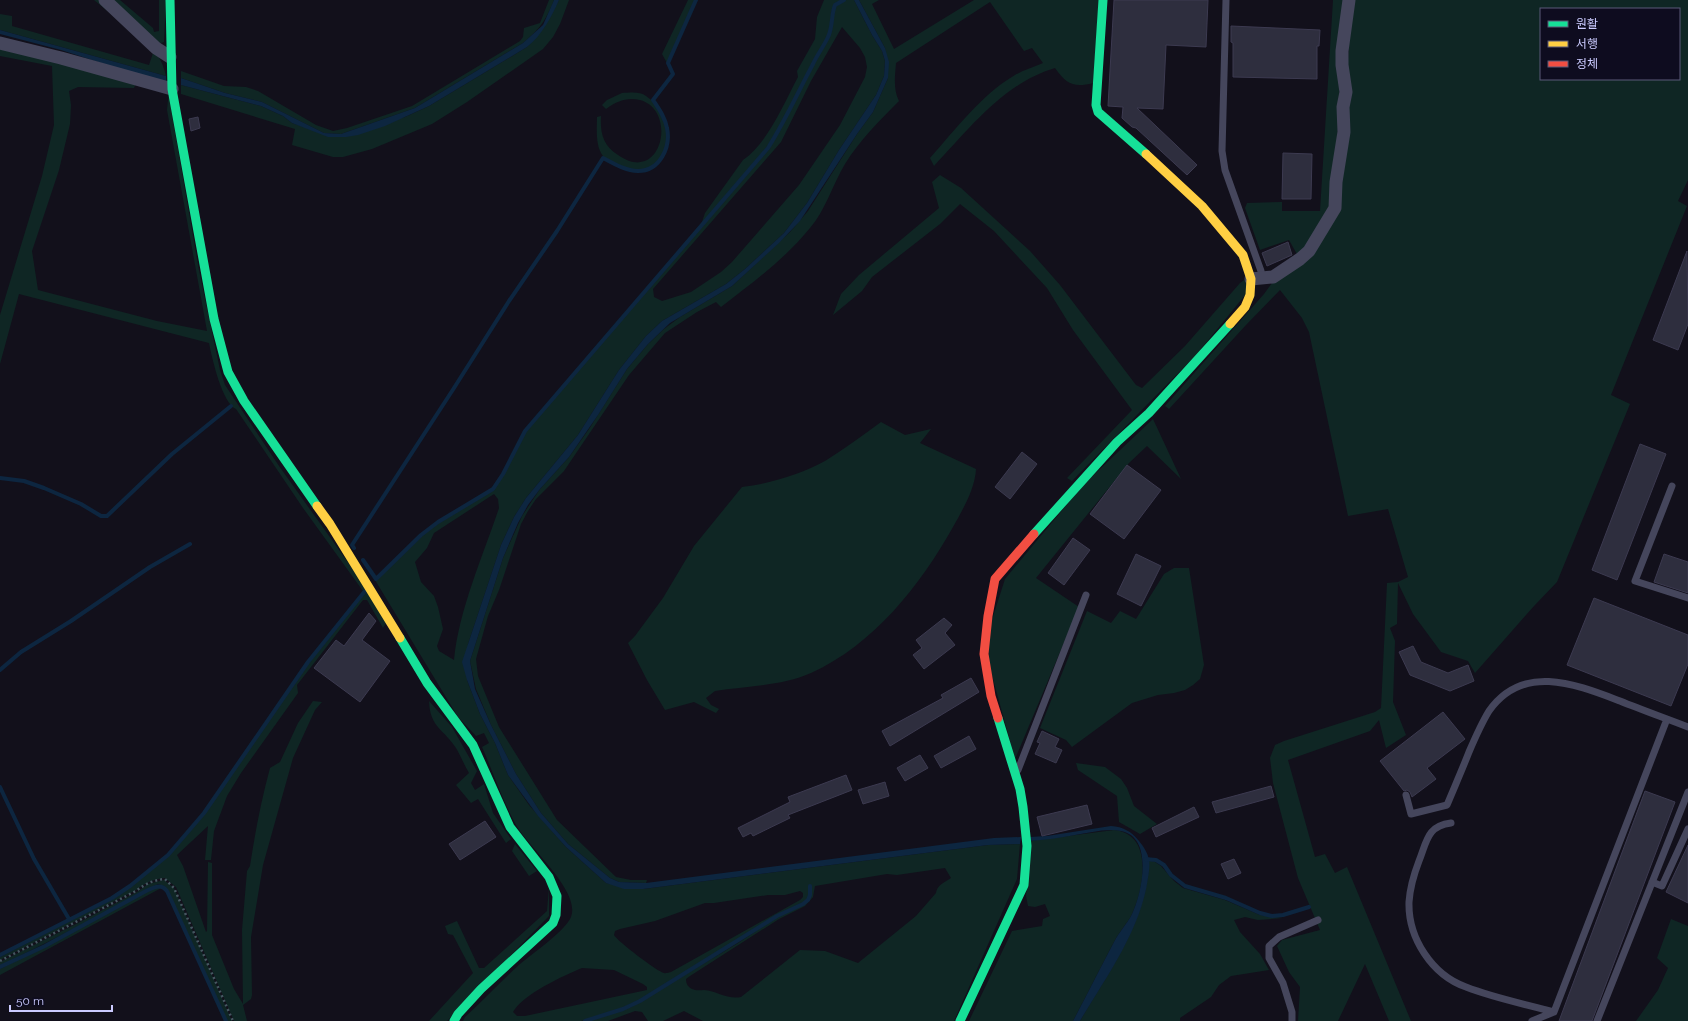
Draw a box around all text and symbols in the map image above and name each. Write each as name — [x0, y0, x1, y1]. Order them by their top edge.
legend — [1540, 8, 1680, 80]
text: 원활 — [1576, 17, 1598, 31]
text: 서행 — [1576, 37, 1598, 51]
text: 정체 — [1576, 57, 1598, 71]
scale bar — [10, 987, 112, 1013]
text: 50 m — [16, 994, 44, 1008]

